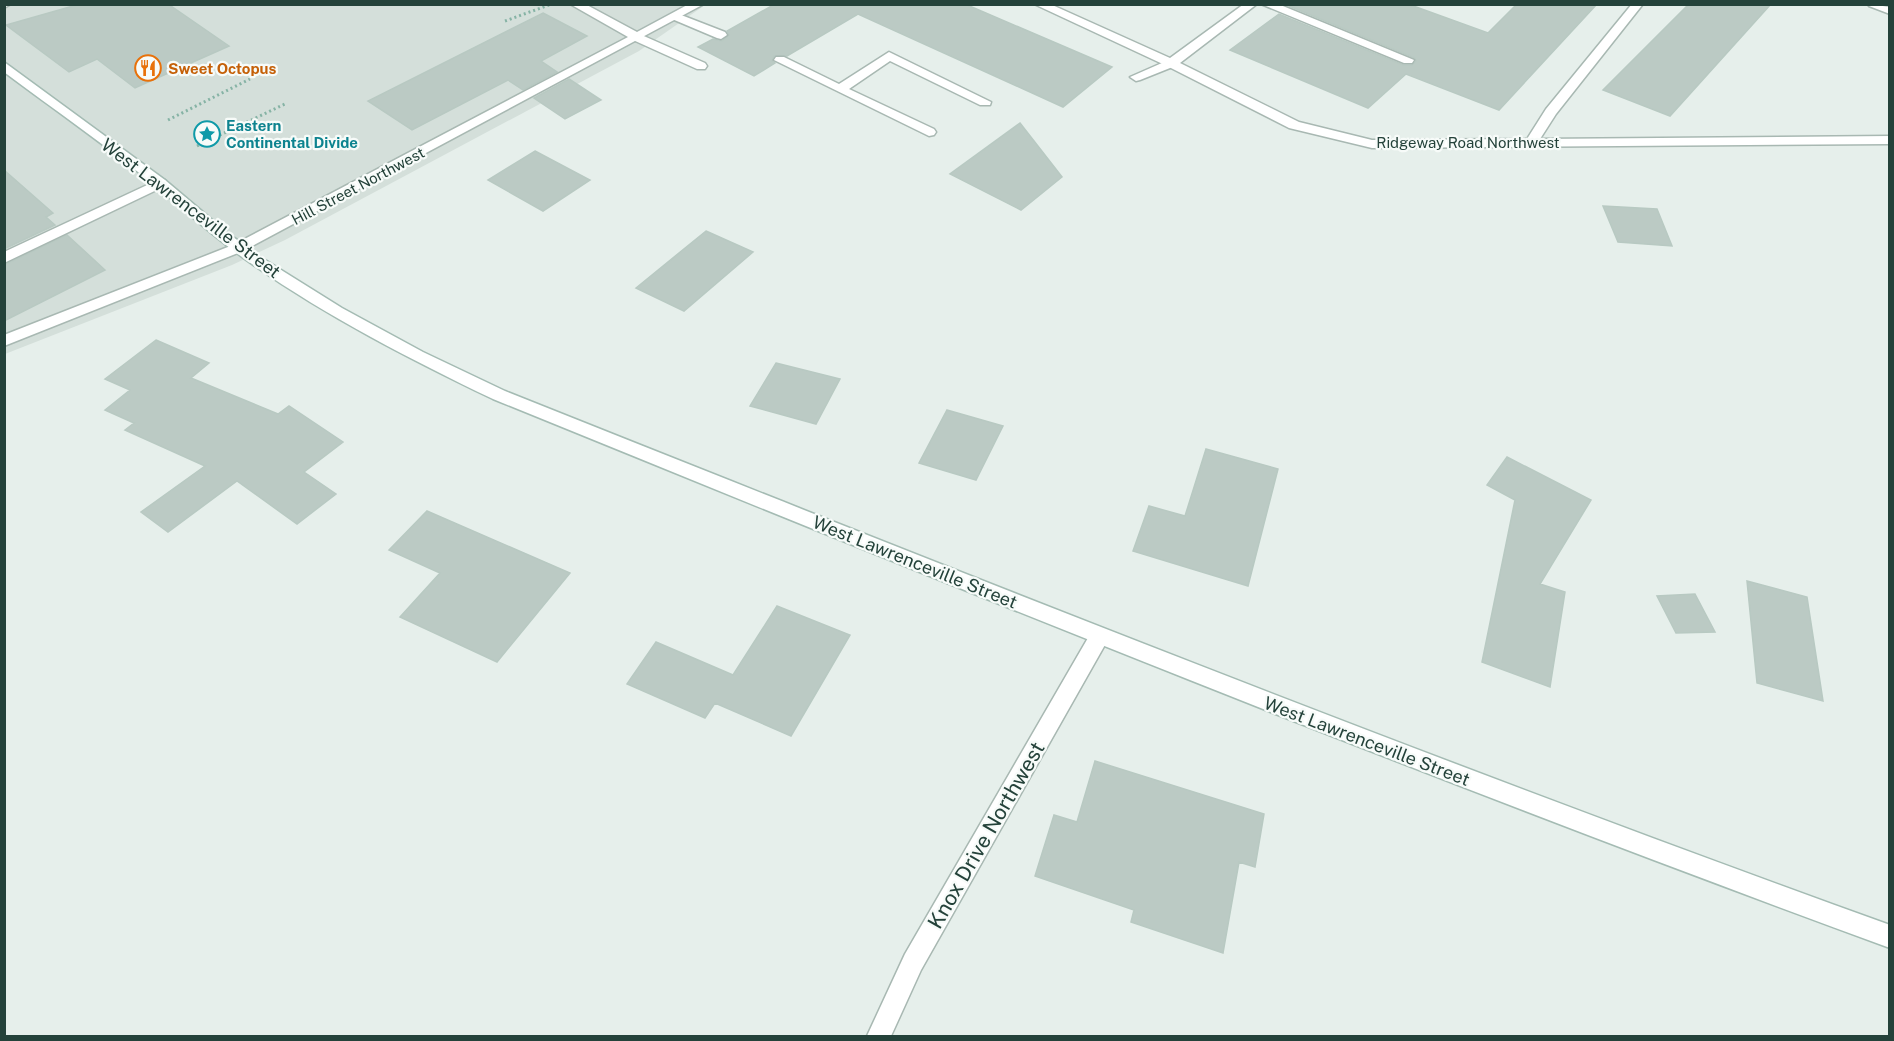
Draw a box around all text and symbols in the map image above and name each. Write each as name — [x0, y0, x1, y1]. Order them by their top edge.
restaurant icon: Sweet Octopus — [133, 53, 163, 83]
place label: Sweet Octopus — [168, 60, 276, 77]
place label: Eastern Continental Divide — [226, 117, 358, 151]
place icon: Eastern Continental Divide — [192, 119, 222, 149]
street label: West Lawrenceville Street — [97, 134, 285, 282]
street label: Ridgeway Road Northwest — [1376, 134, 1560, 151]
street label: Hill Street Northwest — [289, 144, 428, 228]
street label: West Lawrenceville Street — [810, 511, 1020, 613]
street label: West Lawrenceville Street — [1261, 692, 1473, 790]
street label: Knox Drive Northwest — [922, 737, 1050, 933]

